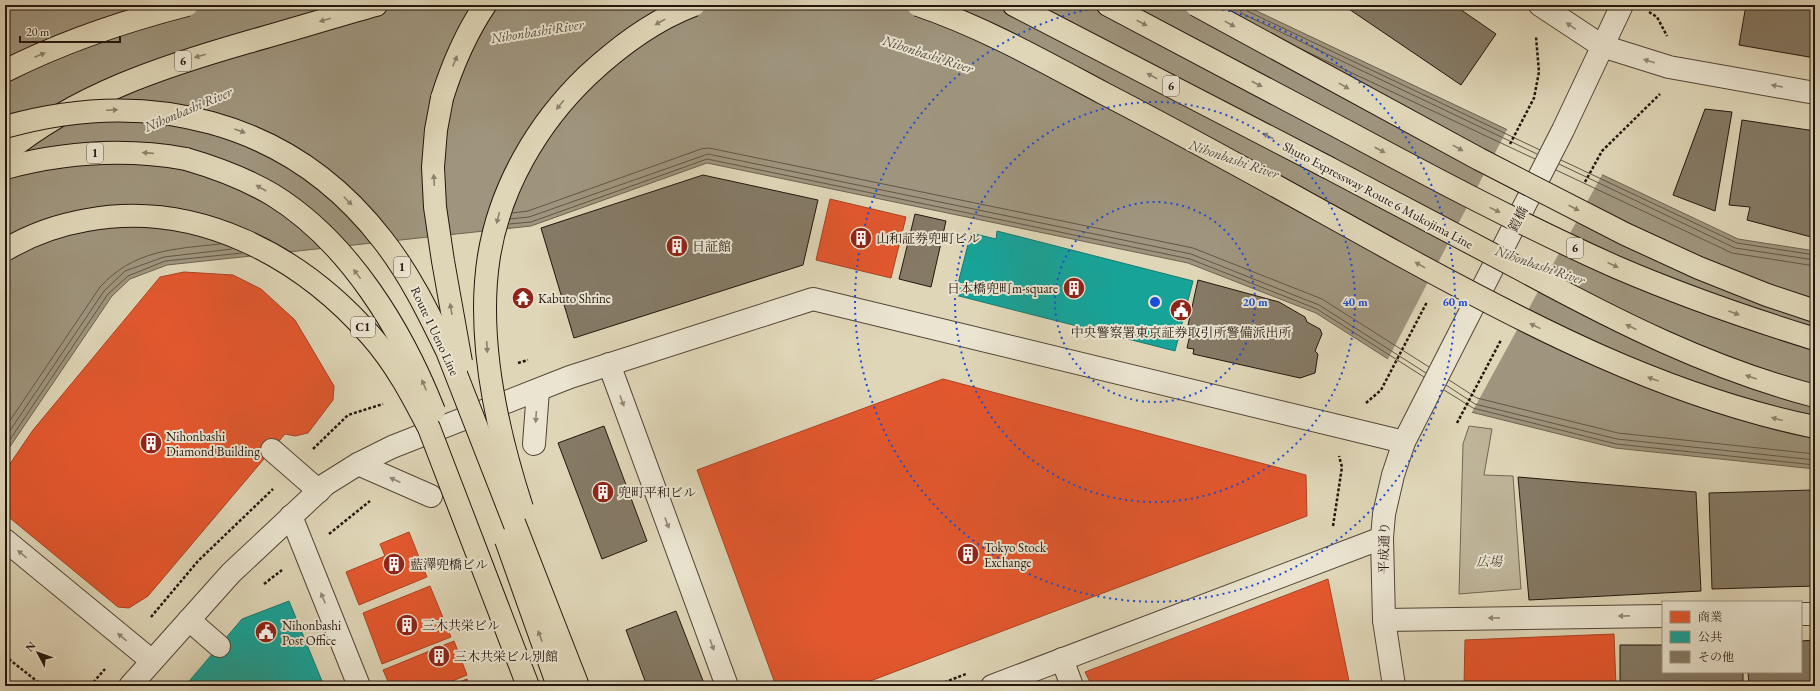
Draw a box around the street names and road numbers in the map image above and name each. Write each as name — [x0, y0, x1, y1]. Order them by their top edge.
road number: 6 — [175, 51, 191, 71]
road number: 6 — [1163, 76, 1179, 96]
street label: Shuto Expressway Route 6 Mukojima Line — [1280, 137, 1476, 253]
road number: 1 — [87, 143, 103, 163]
street label: 鎧橋 — [1505, 204, 1531, 234]
road number: 6 — [1567, 238, 1583, 258]
road number: 1 — [394, 257, 410, 277]
street label: Route 1 Ueno Line — [407, 284, 463, 378]
road number: C1 — [351, 317, 375, 337]
street label: 平成通り — [1375, 522, 1393, 574]

